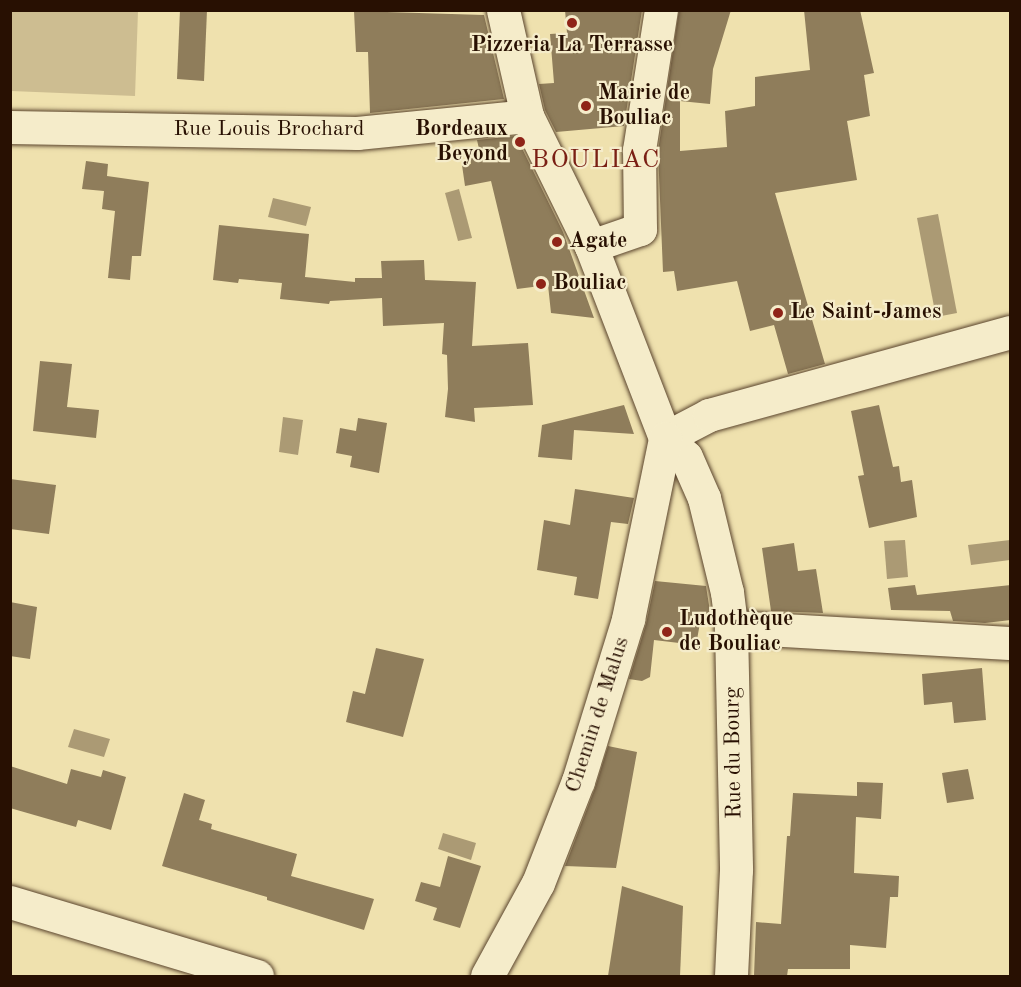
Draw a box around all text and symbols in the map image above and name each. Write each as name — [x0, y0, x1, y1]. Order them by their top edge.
marker: Pizzeria La Terrasse — [565, 16, 579, 30]
place label: Pizzeria La Terrasse — [471, 33, 673, 59]
place label: Mairie de Bouliac — [598, 80, 690, 132]
marker: Mairie de Bouliac — [579, 99, 593, 113]
place label: Bordeaux Beyond — [415, 116, 508, 168]
street label: Rue Louis Brochard — [174, 117, 364, 143]
marker: Bordeaux Beyond — [513, 135, 527, 149]
district label: BOULIAC — [531, 145, 661, 177]
place label: Agate — [569, 229, 627, 255]
marker: Agate — [550, 235, 564, 249]
place label: Bouliac — [553, 271, 627, 297]
marker: Bouliac — [534, 277, 548, 291]
place label: Le Saint-James — [790, 300, 941, 326]
marker: Le Saint-James — [771, 306, 785, 320]
place label: Ludothèque de Bouliac — [679, 606, 793, 658]
marker: Ludothèque de Bouliac — [660, 625, 674, 639]
street label: Chemin de Malus — [560, 634, 636, 796]
street label: Rue du Bourg — [720, 687, 748, 819]

